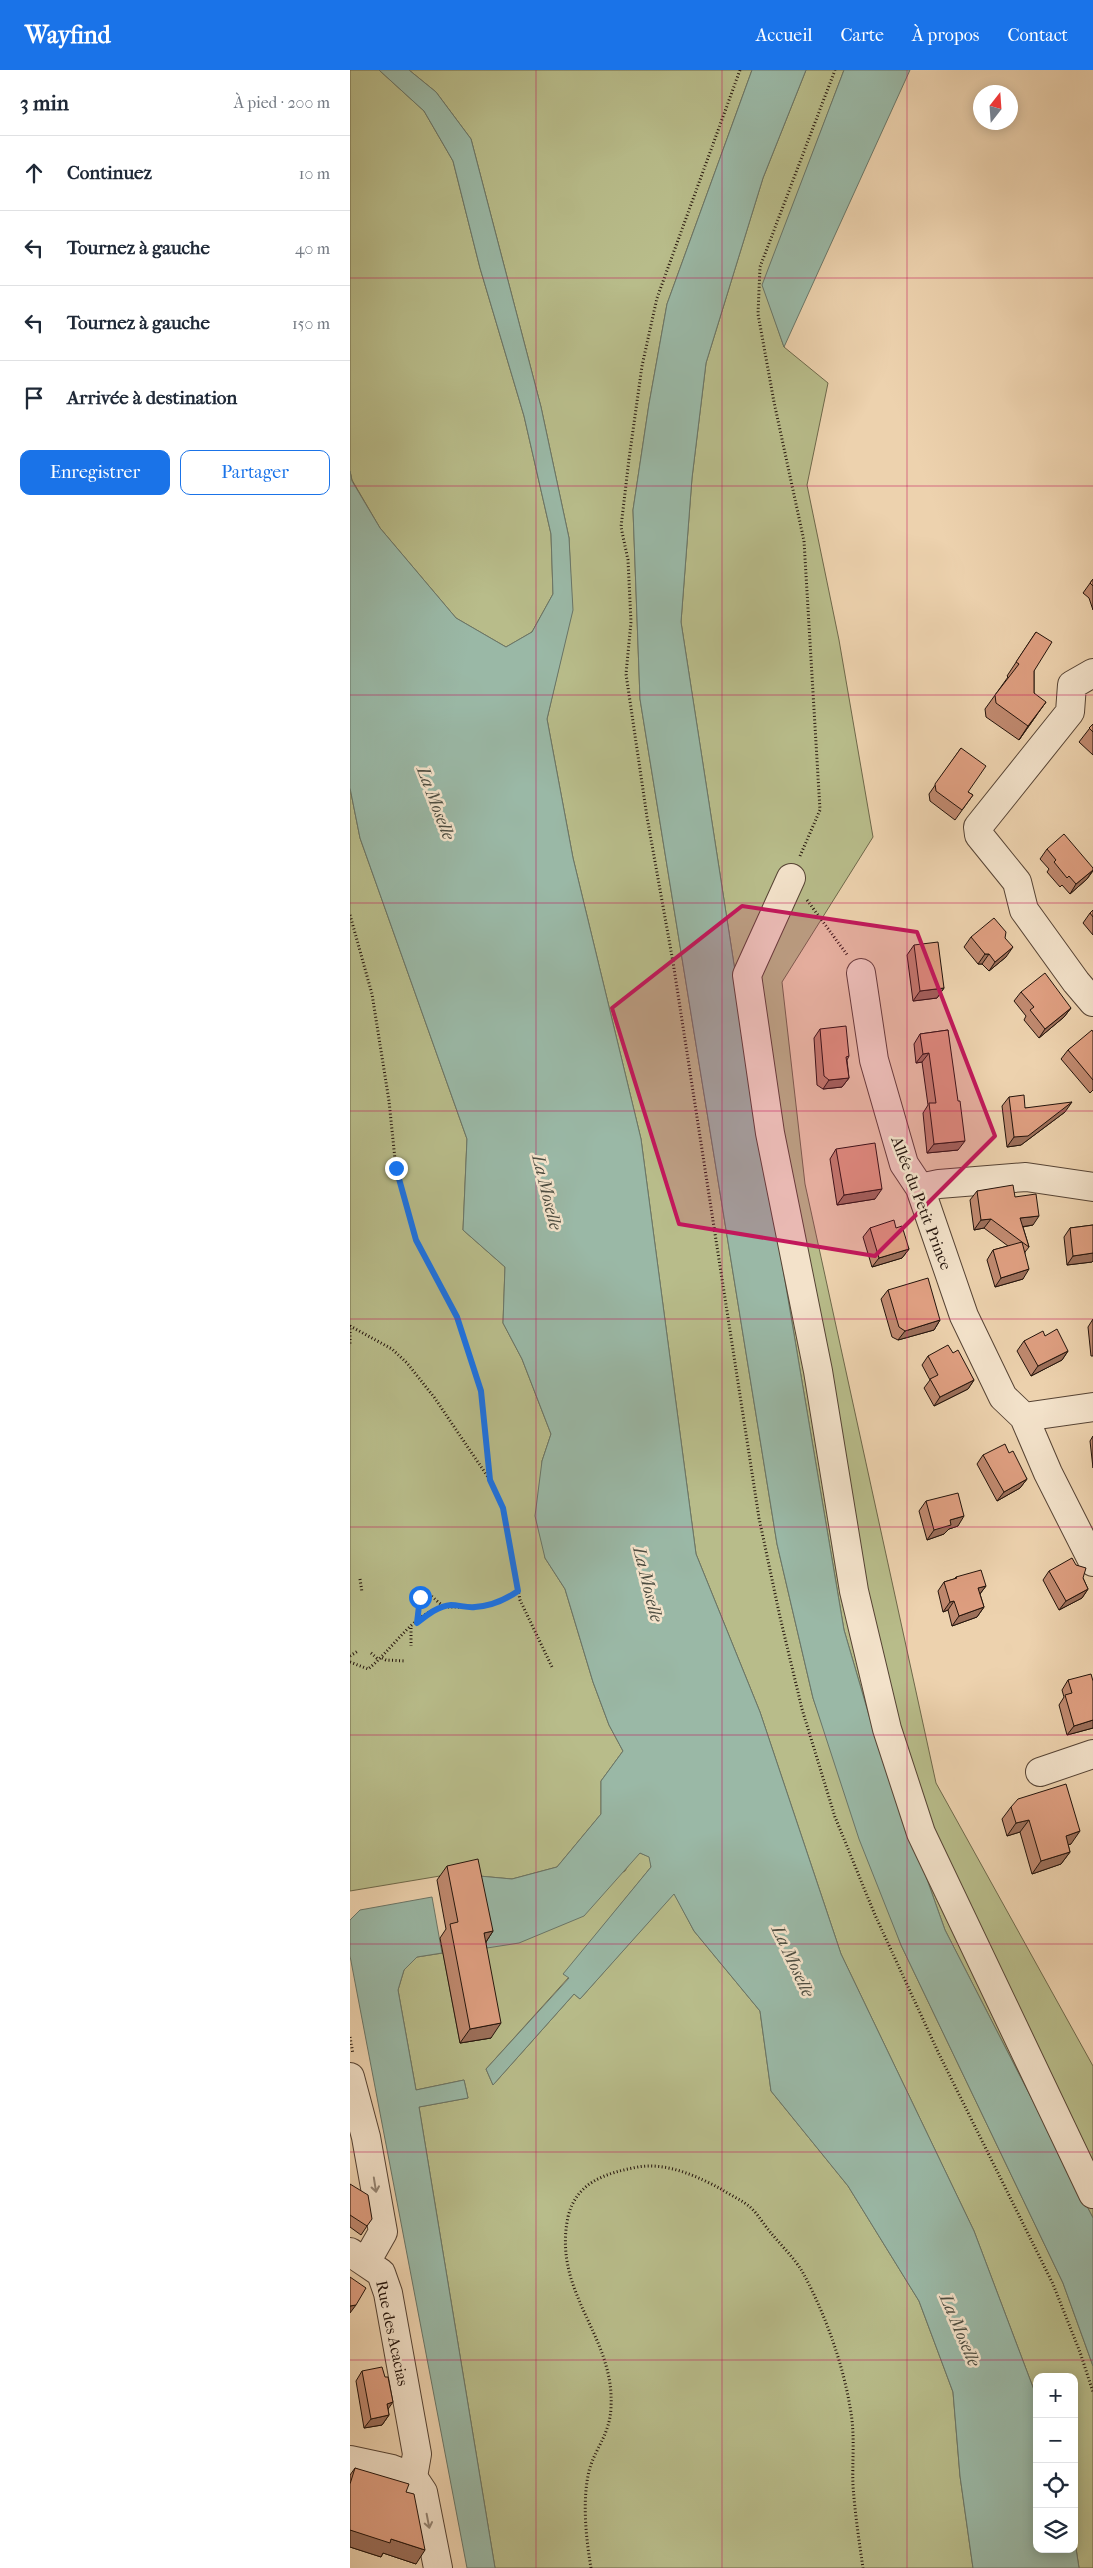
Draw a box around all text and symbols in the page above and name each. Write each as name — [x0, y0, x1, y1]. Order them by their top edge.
text: Wayfind — [25, 21, 111, 49]
text: Accueil — [756, 25, 813, 46]
text: Carte — [841, 25, 884, 46]
text: À propos — [912, 25, 979, 46]
text: Contact — [1007, 25, 1068, 46]
north arrow — [973, 85, 1018, 130]
text: 3 min — [20, 91, 69, 115]
text: À pied · 200 m — [234, 93, 330, 112]
icon: ahead — [20, 159, 48, 187]
text: Continuez — [67, 162, 152, 184]
text: 10 m — [299, 164, 330, 183]
icon: left — [20, 234, 48, 262]
text: Tournez à gauche — [67, 237, 210, 259]
text: 40 m — [295, 239, 330, 258]
icon: left — [20, 309, 48, 337]
text: Tournez à gauche — [67, 312, 210, 334]
text: 150 m — [292, 314, 330, 333]
icon: arrive — [20, 384, 48, 412]
text: Arrivée à destination — [67, 387, 237, 409]
button: Enregistrer — [20, 450, 170, 495]
button: Partager — [180, 450, 330, 495]
water label: La Moselle — [411, 762, 459, 843]
street label: Allée du Petit Prince — [887, 1133, 956, 1273]
water label: La Moselle — [527, 1150, 566, 1233]
route end — [385, 1157, 408, 1180]
water label: La Moselle — [628, 1542, 667, 1625]
route start — [409, 1586, 432, 1609]
water label: La Moselle — [766, 1920, 819, 2001]
one-way arrow — [371, 2177, 381, 2193]
street label: Rue des Acacias — [372, 2279, 413, 2388]
water label: La Moselle — [934, 2289, 985, 2370]
map controls — [1033, 2373, 1078, 2553]
button: + — [1033, 2373, 1078, 2418]
button: − — [1033, 2418, 1078, 2463]
button: locate — [1033, 2463, 1078, 2508]
button: layers — [1033, 2508, 1078, 2553]
one-way arrow — [424, 2513, 434, 2529]

